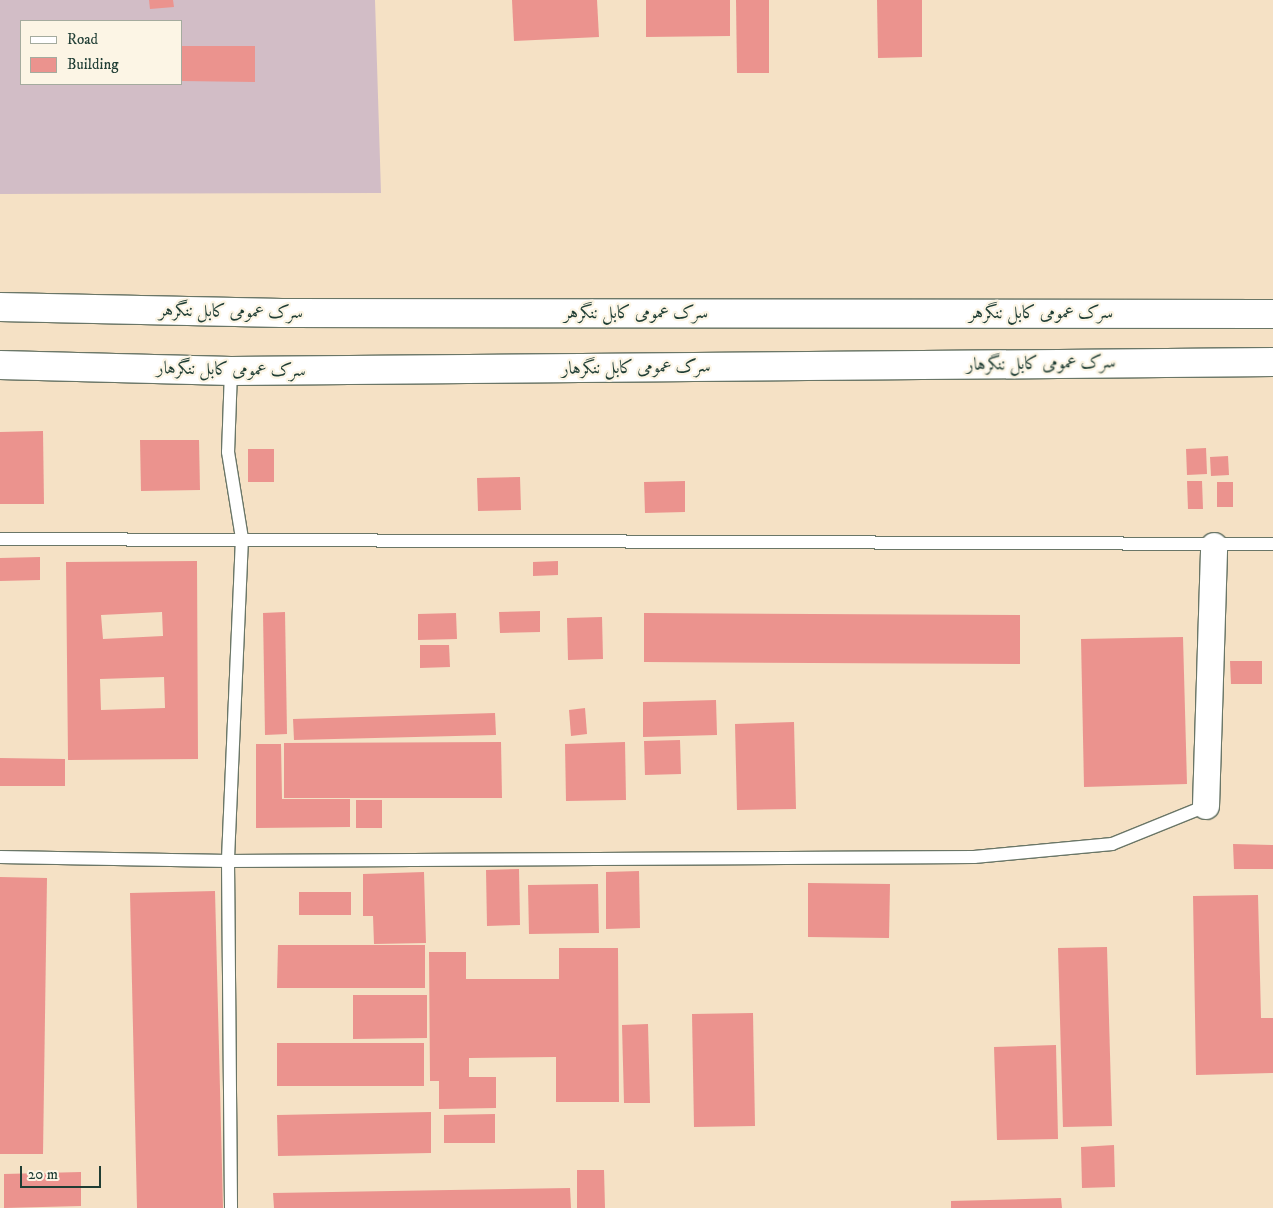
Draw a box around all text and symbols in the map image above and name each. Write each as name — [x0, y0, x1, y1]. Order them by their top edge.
legend — [20, 20, 182, 85]
text: Road — [67, 30, 98, 49]
text: Building — [67, 55, 119, 74]
street label: سرک عمومی کابل ننگرهر — [159, 300, 303, 324]
street label: سرک عمومی کابل ننگرهر — [564, 302, 708, 324]
street label: سرک عمومی کابل ننگرهر — [969, 302, 1113, 324]
street label: سرک عمومی کابل ننگرهار — [966, 352, 1116, 376]
street label: سرک عمومی کابل ننگرهار — [561, 356, 711, 380]
street label: سرک عمومی کابل ننگرهار — [156, 358, 306, 382]
scale bar — [22, 1156, 104, 1188]
text: 20 m — [28, 1165, 58, 1184]

